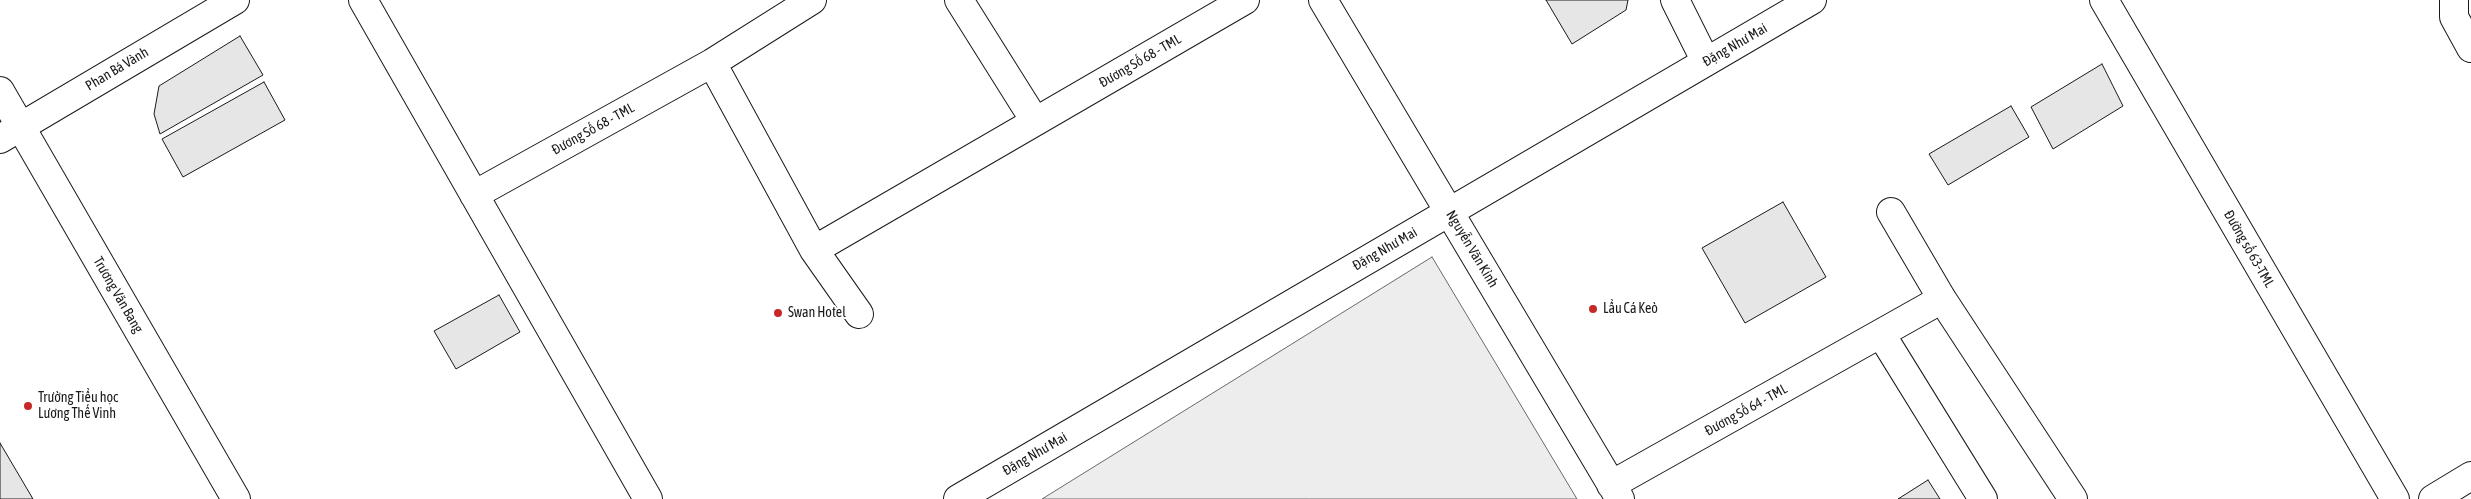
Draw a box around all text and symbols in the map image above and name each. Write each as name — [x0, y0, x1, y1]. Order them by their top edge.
street label: Đặng Như Mai — [1700, 20, 1770, 70]
street label: Đương Số 68 - TML — [1096, 31, 1184, 91]
street label: Phan Bá Vành — [82, 44, 152, 94]
street label: Đương Số 68 - TML — [549, 99, 637, 159]
street label: Nguyễn Văn Kỉnh — [1442, 207, 1502, 291]
street label: Đường số 63-TML — [2220, 207, 2278, 291]
street label: Đặng Như Mai — [1350, 224, 1420, 274]
street label: Trương Văn Bang — [89, 254, 147, 336]
place label: Lẩu Cá Keò — [1603, 301, 1658, 317]
marker: Lẩu Cá Keò — [1587, 303, 1599, 315]
place label: Swan Hotel — [788, 305, 846, 321]
marker: Swan Hotel — [772, 307, 784, 319]
street label: Đương Số 64 - TML — [1702, 380, 1790, 440]
place label: Trường Tiểu học Lương Thế Vinh — [38, 390, 118, 422]
marker: Trường Tiểu học Lương Thế Vinh — [22, 400, 34, 412]
street label: Đặng Như Mai — [1000, 429, 1070, 479]

